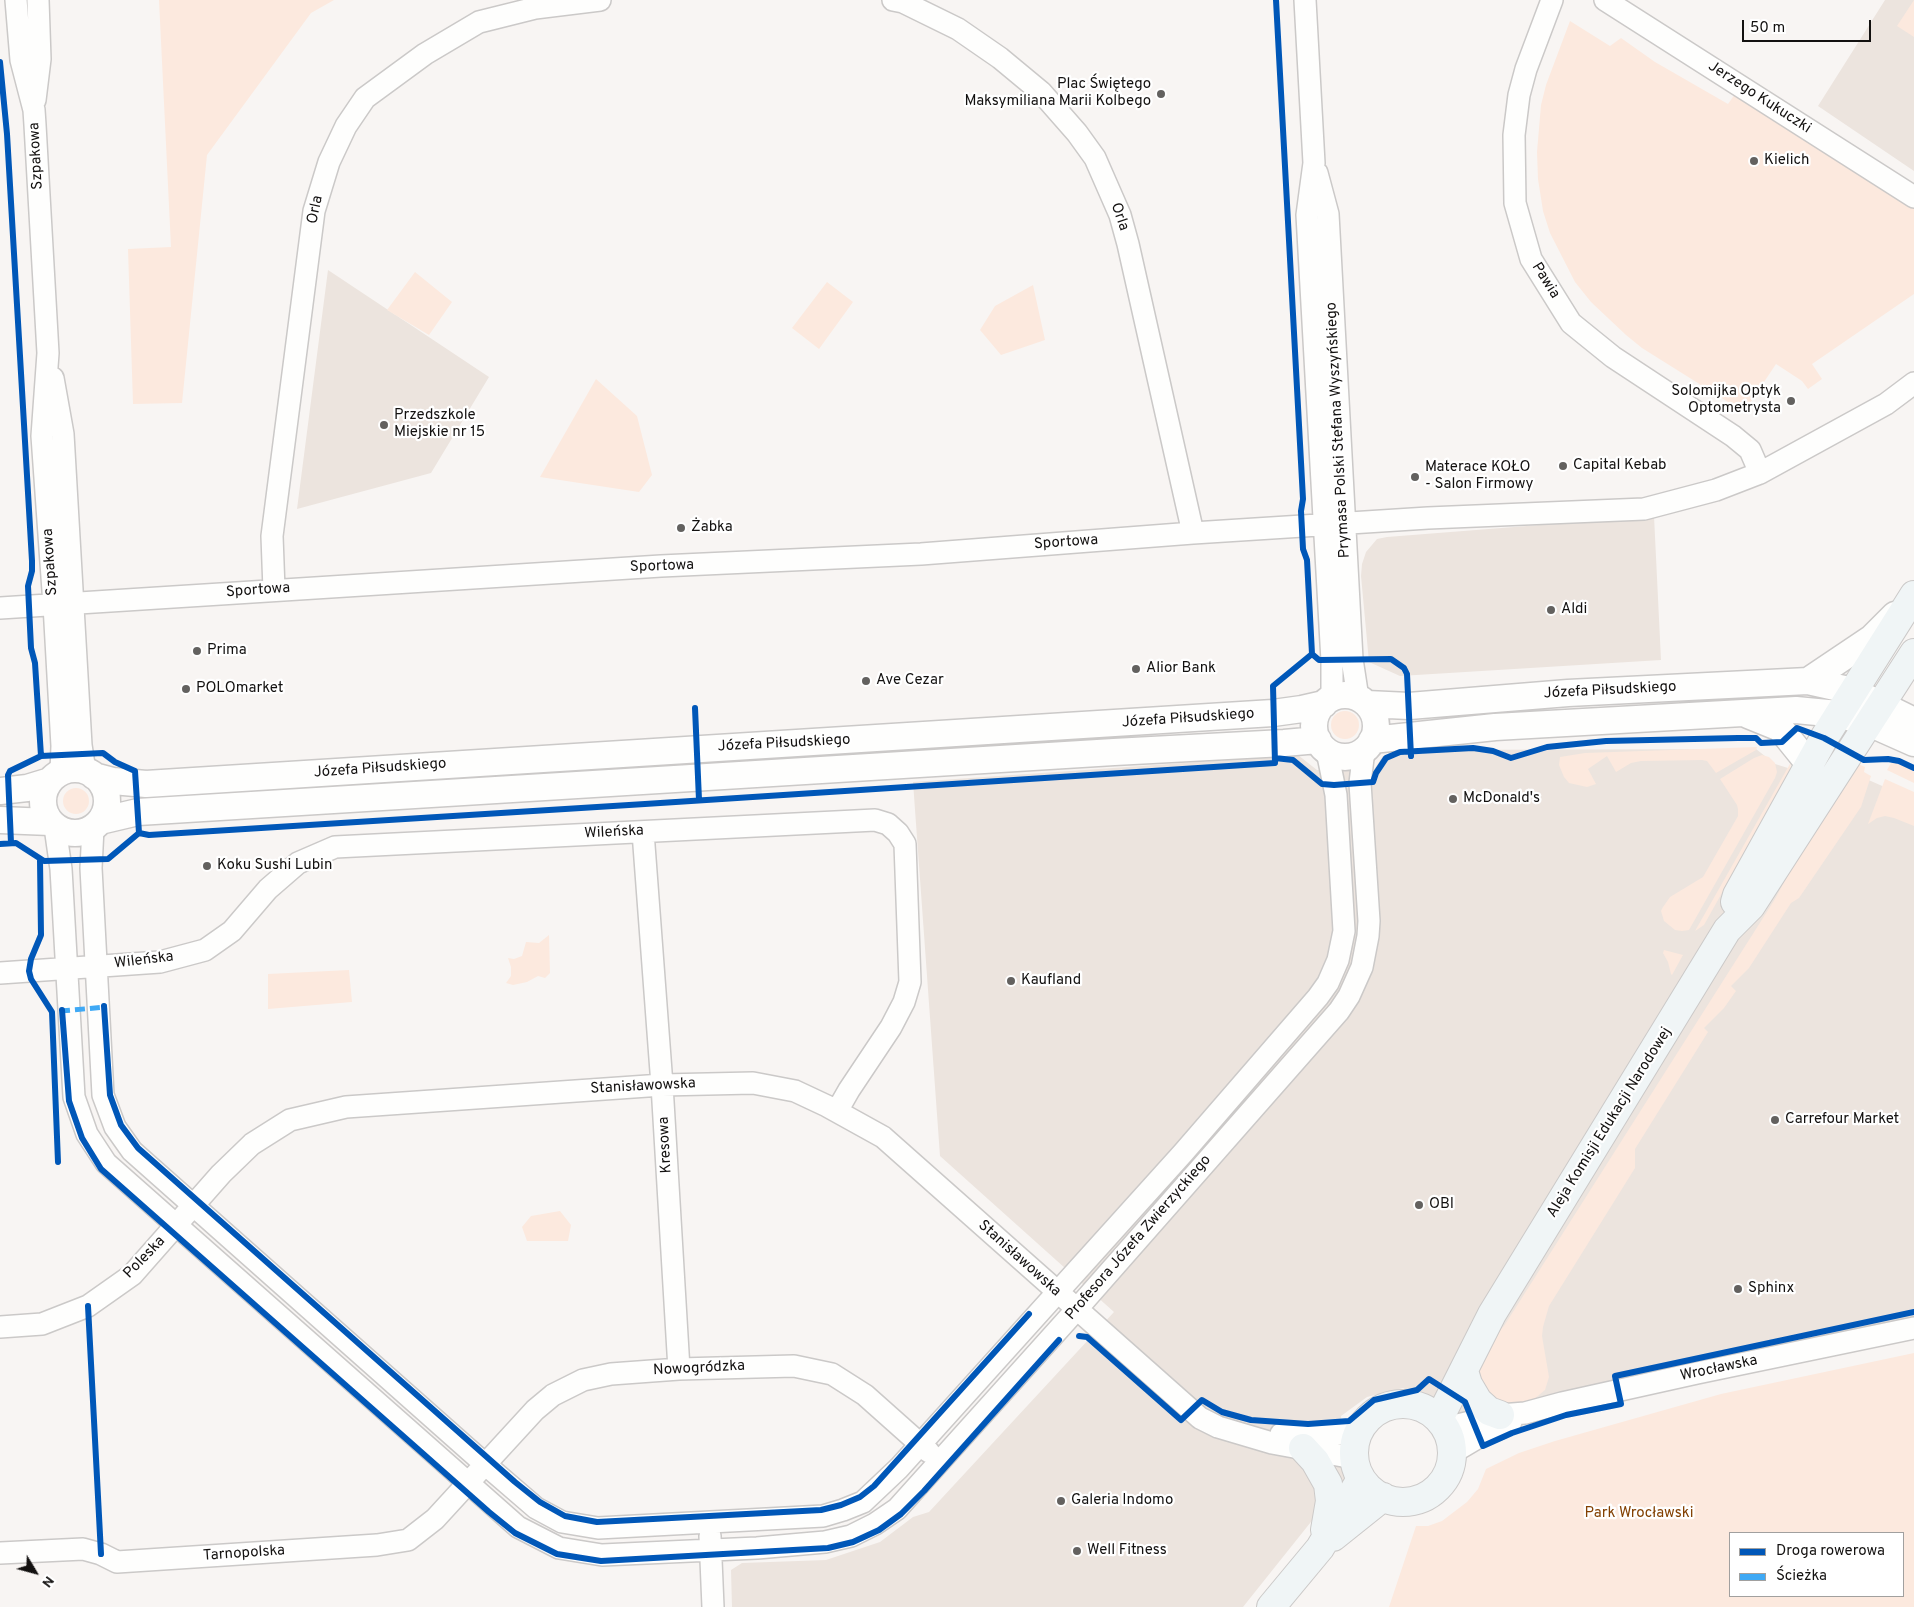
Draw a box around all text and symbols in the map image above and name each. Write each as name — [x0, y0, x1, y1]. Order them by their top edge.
scale bar — [1744, 10, 1873, 42]
text: 50 m — [1750, 19, 1785, 38]
street label: Jerzego Kukuczki — [1704, 58, 1814, 138]
place label: Plac Świętego Maksymiliana Marii Kolbego — [965, 76, 1151, 111]
marker: Plac Świętego Maksymiliana Marii Kolbego — [1155, 88, 1167, 100]
street label: Szpakowa — [26, 122, 48, 190]
place label: Kielich — [1764, 152, 1809, 170]
marker: Kielich — [1748, 155, 1760, 167]
street label: Orla — [304, 194, 328, 226]
street label: Orla — [1106, 201, 1132, 233]
street label: Pawia — [1527, 260, 1563, 302]
street label: Prymasa Polski Stefana Wyszyńskiego — [1323, 301, 1355, 559]
place label: Solomijka Optyk Optometrysta — [1671, 383, 1781, 418]
marker: Solomijka Optyk Optometrysta — [1785, 395, 1797, 407]
place label: Przedszkole Miejskie nr 15 — [394, 407, 485, 442]
marker: Przedszkole Miejskie nr 15 — [378, 419, 390, 431]
place label: Capital Kebab — [1573, 457, 1666, 475]
place label: Materace KOŁO - Salon Firmowy — [1425, 459, 1533, 494]
marker: Capital Kebab — [1557, 460, 1569, 472]
marker: Materace KOŁO - Salon Firmowy — [1409, 471, 1421, 483]
place label: Żabka — [691, 519, 733, 537]
marker: Żabka — [675, 522, 687, 534]
street label: Szpakowa — [40, 528, 62, 596]
street label: Sportowa — [1033, 532, 1099, 554]
street label: Sportowa — [630, 557, 694, 577]
street label: Sportowa — [225, 580, 291, 602]
place label: Aldi — [1561, 601, 1587, 619]
marker: Aldi — [1545, 604, 1557, 616]
place label: Prima — [207, 642, 247, 660]
marker: Prima — [191, 645, 203, 657]
place label: Alior Bank — [1146, 660, 1216, 678]
marker: Alior Bank — [1130, 663, 1142, 675]
place label: Ave Cezar — [876, 672, 944, 690]
marker: Ave Cezar — [860, 675, 872, 687]
street label: Józefa Piłsudskiego — [1543, 679, 1677, 703]
place label: POLOmarket — [196, 680, 283, 698]
marker: POLOmarket — [180, 683, 192, 695]
street label: Józefa Piłsudskiego — [1121, 705, 1255, 733]
street label: Józefa Piłsudskiego — [717, 732, 851, 756]
street label: Józefa Piłsudskiego — [313, 755, 447, 783]
place label: McDonald's — [1463, 790, 1540, 808]
marker: McDonald's — [1447, 793, 1459, 805]
street label: Wileńska — [584, 822, 644, 844]
place label: Koku Sushi Lubin — [217, 857, 332, 875]
marker: Koku Sushi Lubin — [201, 860, 213, 872]
street label: Wileńska — [113, 948, 175, 974]
place label: Kaufland — [1021, 972, 1081, 990]
marker: Kaufland — [1005, 975, 1017, 987]
street label: Aleja Komisji Edukacji Narodowej — [1544, 1025, 1676, 1221]
street label: Stanisławowska — [590, 1075, 696, 1099]
place label: Carrefour Market — [1785, 1111, 1899, 1129]
marker: Carrefour Market — [1769, 1114, 1781, 1126]
street label: Kresowa — [656, 1116, 676, 1174]
street label: Profesora Józefa Zwierzyckiego — [1062, 1152, 1216, 1324]
place label: OBI — [1429, 1196, 1454, 1214]
marker: OBI — [1413, 1199, 1425, 1211]
street label: Stanisławowska — [974, 1217, 1064, 1301]
street label: Poleska — [120, 1233, 170, 1283]
place label: Sphinx — [1748, 1280, 1794, 1298]
marker: Sphinx — [1732, 1283, 1744, 1295]
street label: Wrocławska — [1679, 1352, 1759, 1386]
street label: Nowogródzka — [653, 1358, 745, 1380]
place label: Galeria Indomo — [1071, 1492, 1173, 1510]
marker: Galeria Indomo — [1055, 1495, 1067, 1507]
park label: Park Wrocławski — [1584, 1505, 1694, 1523]
legend — [1729, 1532, 1904, 1597]
street label: Tarnopolska — [202, 1542, 286, 1566]
place label: Well Fitness — [1087, 1542, 1167, 1560]
text: Droga rowerowa — [1776, 1542, 1885, 1561]
marker: Well Fitness — [1071, 1545, 1083, 1557]
north arrow — [10, 1547, 60, 1597]
text: Ścieżka — [1776, 1567, 1827, 1586]
text: N — [38, 1572, 57, 1590]

